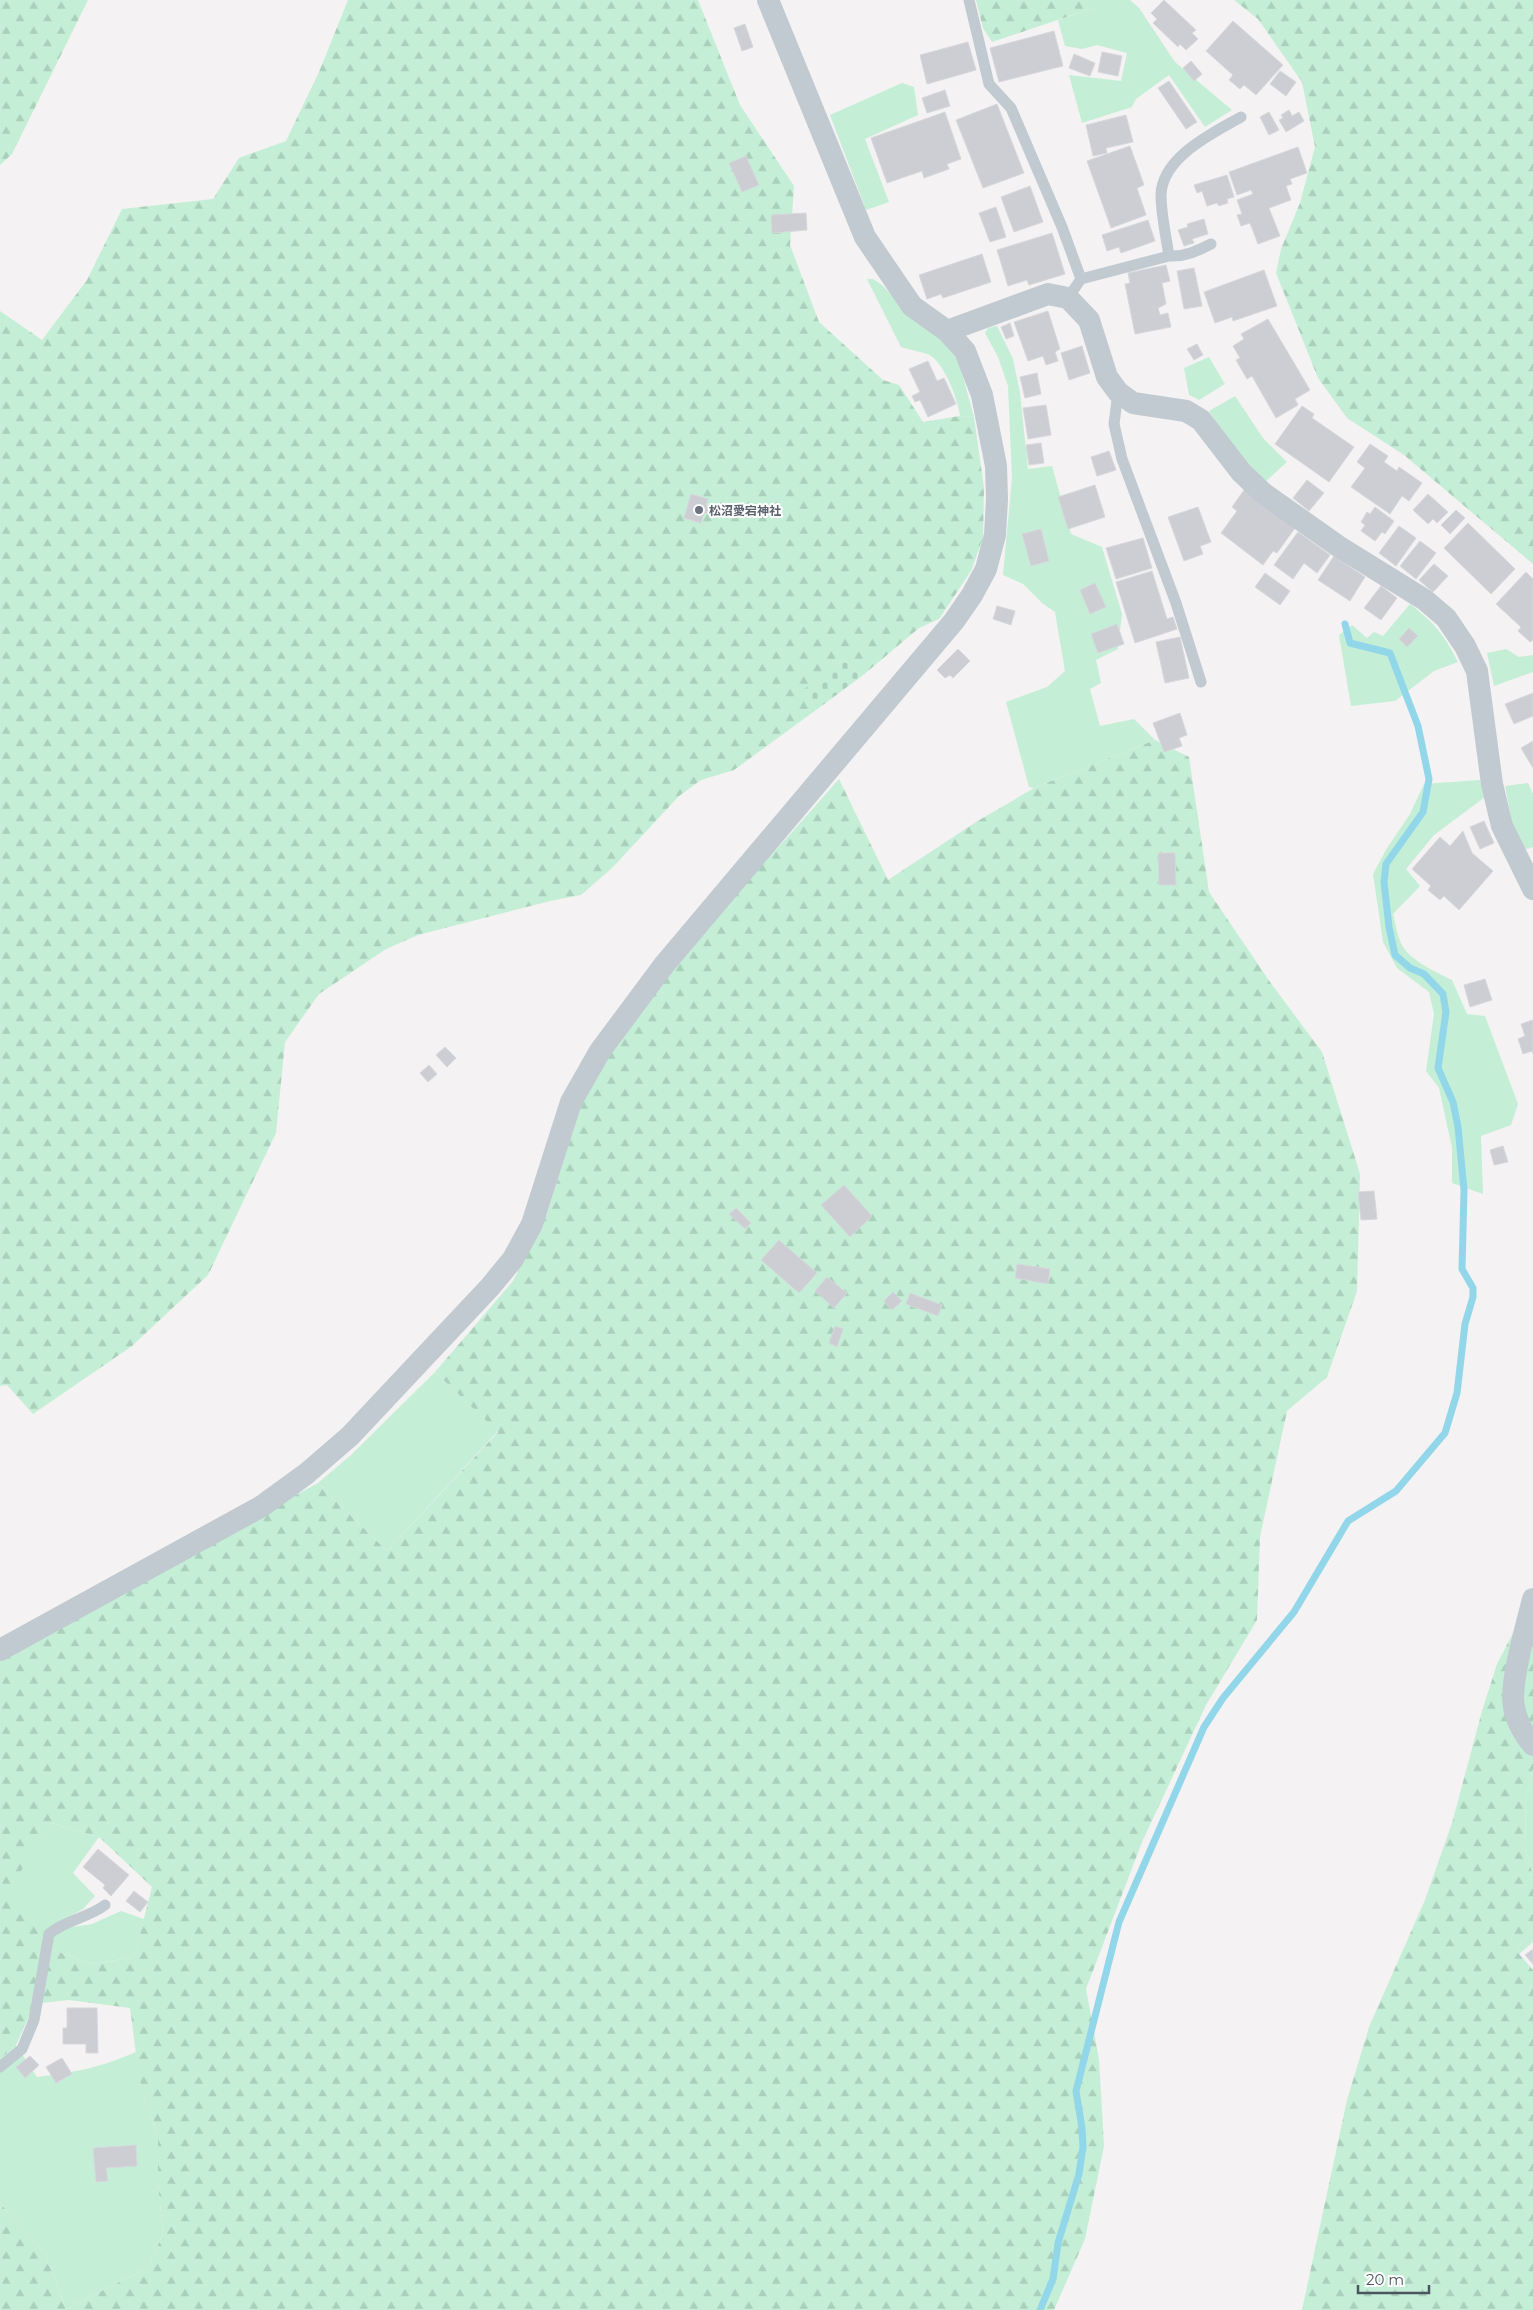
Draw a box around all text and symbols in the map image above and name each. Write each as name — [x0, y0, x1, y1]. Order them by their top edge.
place label: 松沼愛宕神社 — [709, 503, 781, 518]
marker: 松沼愛宕神社 — [693, 504, 705, 516]
scale bar — [1358, 2262, 1429, 2294]
text: 20 m — [1366, 2270, 1404, 2289]

